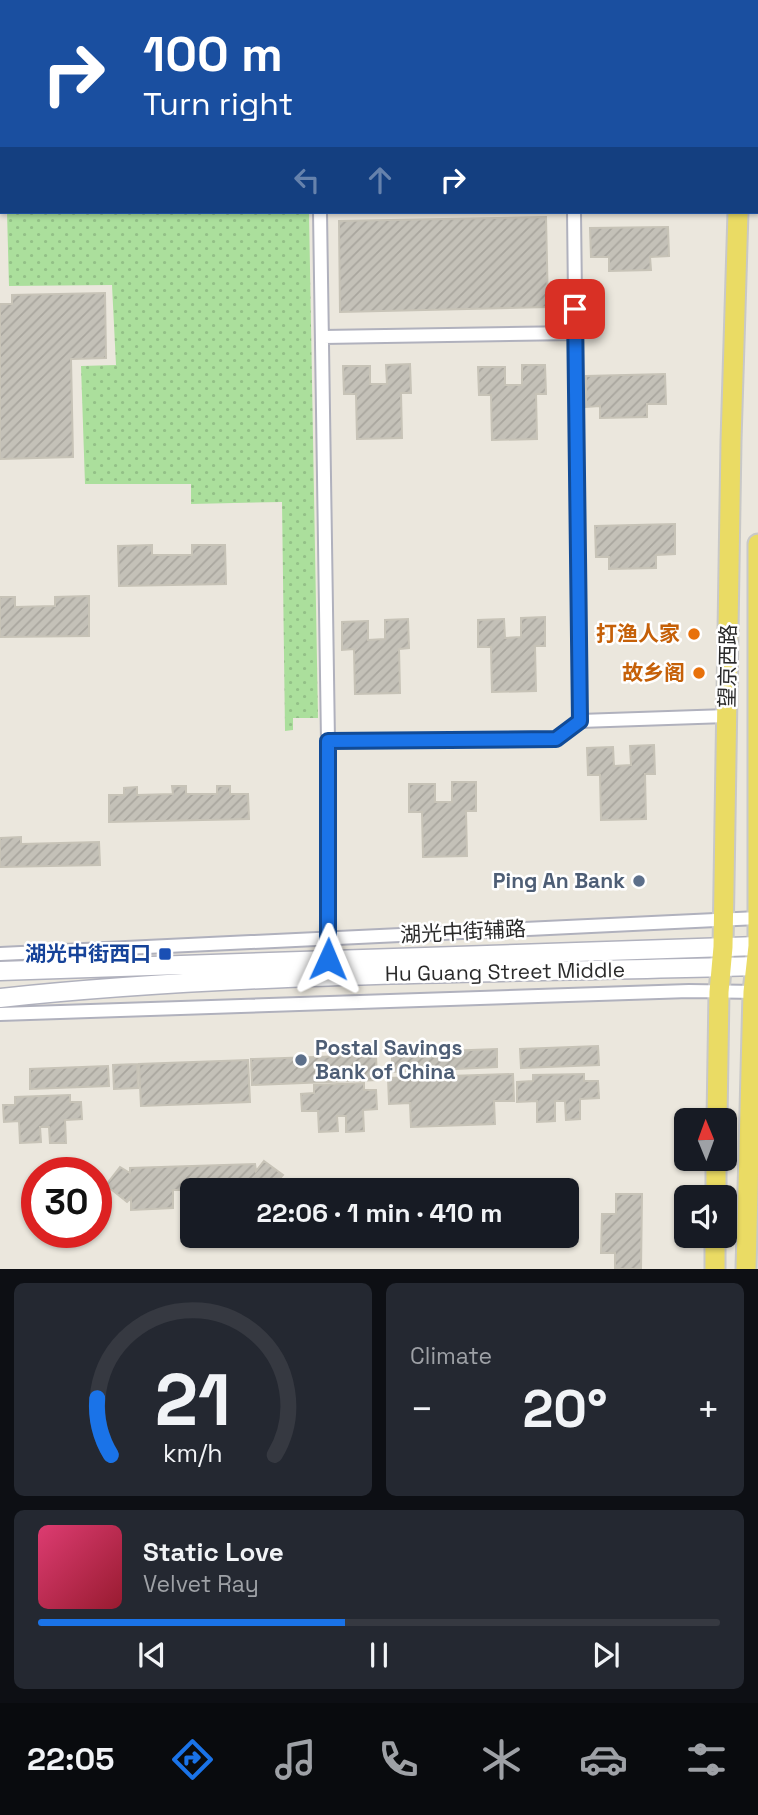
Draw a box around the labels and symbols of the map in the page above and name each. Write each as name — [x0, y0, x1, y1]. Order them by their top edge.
pin — [545, 279, 605, 339]
place label: 打渔人家 — [596, 620, 680, 647]
street label: 望京西路 — [713, 624, 742, 708]
marker: 打渔人家 — [686, 626, 702, 642]
place label: 故乡阁 — [622, 659, 685, 686]
marker: 故乡阁 — [691, 665, 707, 681]
place label: Ping An Bank — [493, 867, 625, 894]
marker: Ping An Bank — [631, 873, 647, 889]
street label: 湖光中街辅路 — [399, 915, 527, 948]
position arrow — [291, 922, 365, 996]
place label: 湖光中街西口 — [25, 940, 151, 967]
marker: 湖光中街西口 — [157, 946, 173, 962]
street label: Hu Guang Street Middle — [385, 956, 625, 987]
place label: Postal Savings Bank of China — [315, 1034, 462, 1085]
marker: Postal Savings Bank of China — [293, 1052, 309, 1068]
north arrow — [674, 1108, 737, 1171]
speed limit sign: 30 — [21, 1157, 112, 1248]

